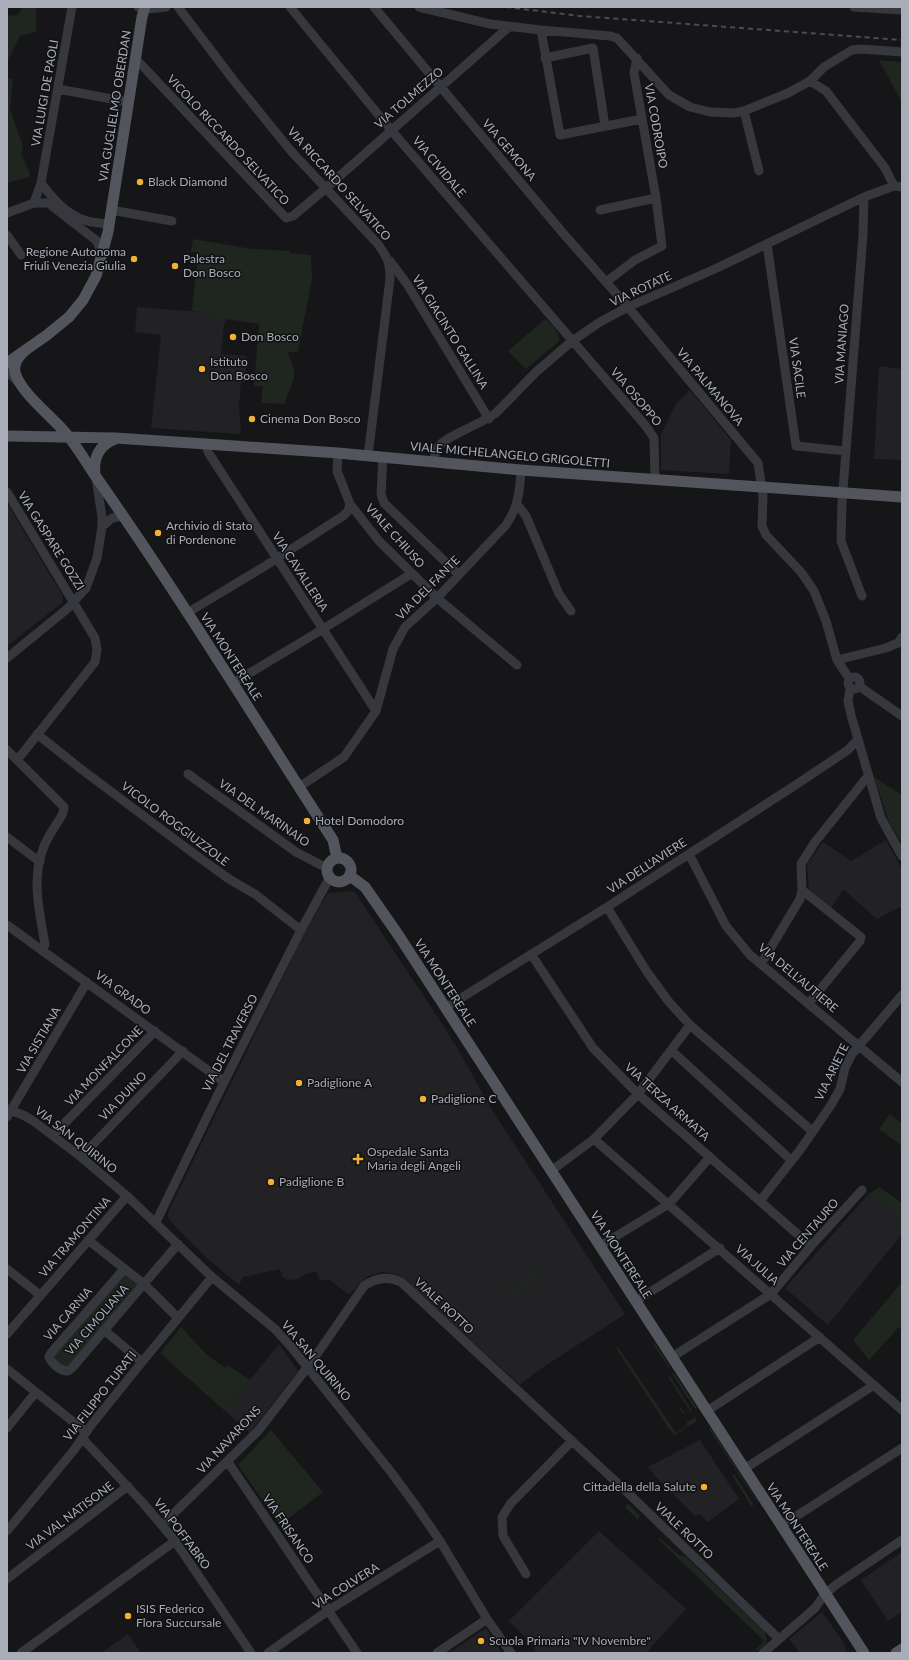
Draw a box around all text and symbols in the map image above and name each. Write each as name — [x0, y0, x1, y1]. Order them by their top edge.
street label: VIA GUGLIELMO OBERDAN — [95, 29, 134, 183]
street label: VIA LUIGI DE PAOLI — [28, 38, 61, 148]
street label: VIA TOLMEZZO — [371, 63, 446, 132]
street label: VICOLO RICCARDO SELVATICO — [164, 71, 293, 208]
street label: VIA CODROIPO — [642, 82, 671, 170]
street label: VIA GEMONA — [479, 116, 540, 184]
street label: VIA RICCARDO SELVATICO — [284, 124, 395, 244]
street label: VIA CIVIDALE — [409, 133, 469, 200]
place label: Black Diamond — [148, 174, 227, 189]
marker: Black Diamond — [135, 177, 145, 187]
place label: Regione Autonoma Friuli Venezia Giulia — [24, 244, 126, 273]
place label: Palestra Don Bosco — [183, 251, 241, 280]
marker: Regione Autonoma Friuli Venezia Giulia — [129, 254, 139, 264]
marker: Palestra Don Bosco — [170, 261, 180, 271]
street label: VIA ROTATE — [607, 268, 674, 309]
street label: VIA GIACINTO GALLINA — [409, 272, 492, 392]
street label: VIA MANIAGO — [831, 303, 852, 385]
place label: Don Bosco — [241, 329, 299, 344]
marker: Don Bosco — [228, 332, 238, 342]
street label: VIA SACILE — [786, 337, 809, 399]
street label: VIA PALMANOVA — [674, 345, 748, 429]
place label: Istituto Don Bosco — [210, 354, 268, 383]
marker: Istituto Don Bosco — [197, 364, 207, 374]
street label: VIA OSOPPO — [607, 364, 666, 429]
place label: Cinema Don Bosco — [260, 411, 361, 426]
marker: Cinema Don Bosco — [247, 414, 257, 424]
street label: VIALE MICHELANGELO GRIGOLETTI — [409, 438, 611, 471]
street label: VIA GASPARE GOZZI — [15, 488, 88, 593]
street label: VIALE CHIUSO — [363, 500, 428, 571]
place label: Archivio di Stato di Pordenone — [166, 518, 253, 547]
marker: Archivio di Stato di Pordenone — [153, 528, 163, 538]
street label: VIA CAVALLERIA — [269, 529, 332, 615]
street label: VIA DEL FANTE — [392, 552, 463, 623]
street label: VIA MONTEREALE — [197, 610, 265, 704]
street label: VIA DEL MARINAIO — [216, 776, 313, 850]
street label: VICOLO ROGGIUZZOLE — [118, 778, 232, 869]
place label: Hotel Domodoro — [315, 813, 404, 828]
marker: Hotel Domodoro — [302, 816, 312, 826]
street label: VIA DELL'AVIERE — [604, 834, 689, 897]
street label: VIA MONTEREALE — [411, 936, 479, 1030]
street label: VIA DELL'AUTIERE — [755, 940, 841, 1015]
street label: VIA GRADO — [92, 967, 154, 1018]
street label: VIA DEL TRAVERSO — [198, 991, 261, 1094]
street label: VIA SISTIANA — [13, 1003, 64, 1076]
street label: VIA MONFALCONE — [62, 1022, 146, 1109]
street label: VIA ARIETE — [811, 1041, 852, 1103]
street label: VIA TERZA ARMATA — [622, 1059, 714, 1144]
street label: VIA DUINO — [96, 1068, 150, 1123]
place label: Padiglione A — [307, 1075, 373, 1090]
marker: Padiglione A — [294, 1078, 304, 1088]
place label: Padiglione C — [431, 1091, 496, 1106]
marker: Padiglione C — [418, 1094, 428, 1104]
street label: VIA SAN QUIRINO — [32, 1103, 121, 1177]
place label: Ospedale Santa Maria degli Angeli — [367, 1144, 461, 1173]
marker: Ospedale Santa Maria degli Angeli — [352, 1153, 364, 1165]
place label: Padiglione B — [279, 1174, 344, 1189]
marker: Padiglione B — [266, 1177, 276, 1187]
street label: VIA TRAMONTINA — [35, 1192, 114, 1280]
street label: VIA CENTAURO — [774, 1195, 842, 1270]
street label: VIA MONTEREALE — [587, 1208, 655, 1302]
street label: VIA JULIA — [732, 1241, 783, 1289]
street label: VIALE ROTTO — [411, 1274, 477, 1337]
street label: VIA CIMOLIANA — [62, 1280, 132, 1358]
street label: VIA CARNIA — [40, 1283, 96, 1344]
street label: VIA SAN QUIRINO — [278, 1317, 355, 1404]
street label: VIA FILIPPO TURATI — [60, 1348, 139, 1444]
street label: VIA NAVARONS — [193, 1403, 264, 1477]
street label: VIA VAL NATISONE — [23, 1478, 116, 1553]
place label: Cittadella della Salute — [583, 1479, 696, 1494]
street label: VIA MONTEREALE — [763, 1480, 831, 1574]
marker: Cittadella della Salute — [699, 1482, 709, 1492]
street label: VIA FRISANCO — [260, 1491, 318, 1567]
street label: VIA POFFABRO — [151, 1495, 214, 1572]
street label: VIALE ROTTO — [652, 1499, 717, 1563]
street label: VIA COLVERA — [310, 1559, 382, 1612]
place label: ISIS Federico Flora Succursale — [136, 1601, 221, 1630]
marker: ISIS Federico Flora Succursale — [123, 1611, 133, 1621]
place label: Scuola Primaria "IV Novembre" — [489, 1633, 651, 1648]
marker: Scuola Primaria "IV Novembre" — [476, 1636, 486, 1646]

